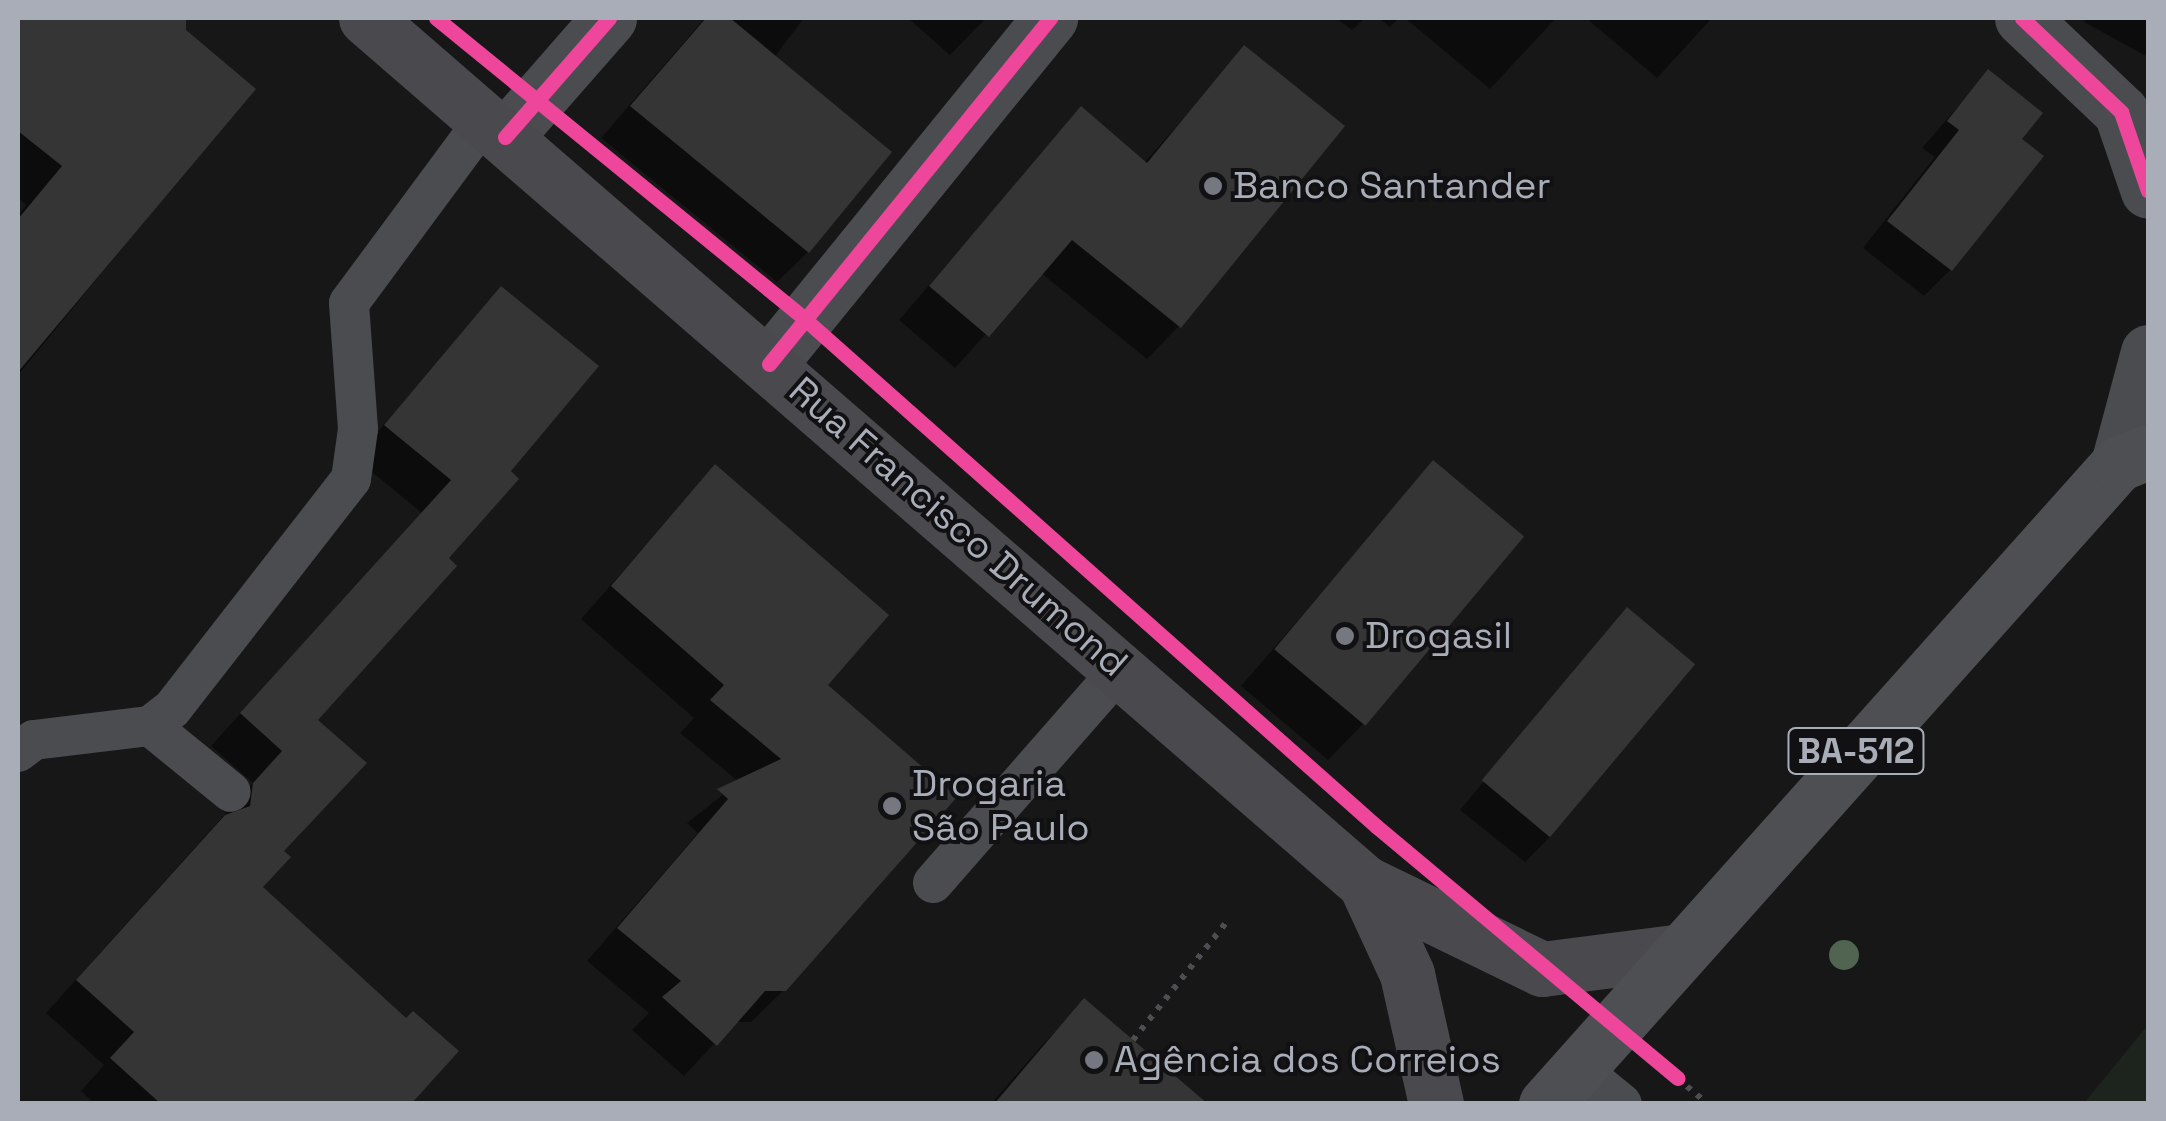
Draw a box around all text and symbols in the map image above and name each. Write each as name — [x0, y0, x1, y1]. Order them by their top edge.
place label: Banco Santander — [1233, 163, 1551, 209]
marker: Banco Santander — [1202, 175, 1224, 197]
street label: Rua Francisco Drumond — [780, 368, 1136, 686]
place label: Drogasil — [1365, 613, 1512, 659]
marker: Drogasil — [1334, 625, 1356, 647]
road number: BA-512 — [1786, 721, 1926, 781]
place label: Drogaria São Paulo — [912, 761, 1090, 851]
marker: Drogaria São Paulo — [881, 795, 903, 817]
place label: Agência dos Correios — [1114, 1037, 1501, 1083]
marker: Agência dos Correios — [1083, 1049, 1105, 1071]

